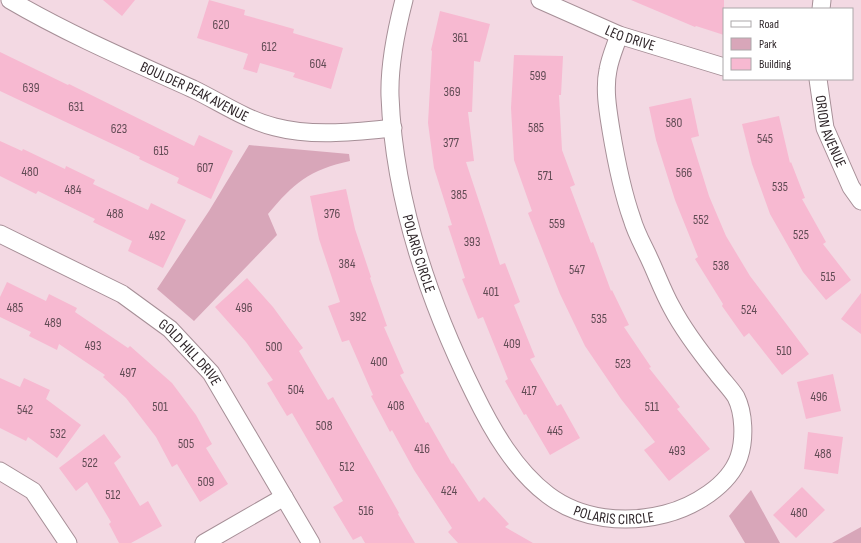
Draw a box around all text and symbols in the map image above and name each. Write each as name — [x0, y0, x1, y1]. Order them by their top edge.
legend — [723, 8, 853, 80]
house number: 620 — [213, 17, 230, 33]
text: Road — [759, 17, 779, 32]
street label: LEO DRIVE — [602, 21, 657, 55]
house number: 361 — [452, 30, 468, 46]
text: Park — [759, 37, 777, 52]
house number: 612 — [261, 39, 277, 55]
house number: 604 — [310, 56, 327, 72]
text: Building — [759, 57, 791, 72]
street label: BOULDER PEAK AVENUE — [137, 58, 252, 126]
house number: 599 — [530, 68, 547, 84]
house number: 639 — [23, 80, 40, 96]
house number: 369 — [444, 84, 461, 100]
street label: ORION AVENUE — [810, 94, 850, 170]
house number: 631 — [68, 99, 84, 115]
house number: 580 — [666, 115, 683, 131]
house number: 585 — [528, 120, 544, 136]
house number: 623 — [111, 121, 127, 137]
house number: 545 — [757, 131, 773, 147]
house number: 377 — [443, 135, 460, 151]
house number: 615 — [153, 143, 169, 159]
house number: 607 — [197, 160, 214, 176]
house number: 480 — [22, 164, 39, 180]
house number: 566 — [676, 165, 693, 181]
house number: 571 — [538, 168, 553, 184]
house number: 535 — [772, 179, 788, 195]
house number: 484 — [65, 182, 82, 198]
house number: 385 — [451, 187, 467, 203]
house number: 488 — [107, 206, 124, 222]
house number: 376 — [324, 206, 340, 222]
house number: 552 — [693, 212, 709, 228]
street label: POLARIS CIRCLE — [398, 213, 439, 295]
house number: 559 — [549, 216, 565, 232]
house number: 525 — [793, 227, 809, 243]
house number: 492 — [149, 228, 165, 244]
house number: 393 — [464, 234, 480, 250]
house number: 384 — [339, 256, 356, 272]
house number: 538 — [713, 258, 729, 274]
house number: 547 — [569, 262, 586, 278]
house number: 515 — [821, 269, 835, 285]
house number: 401 — [483, 284, 499, 300]
house number: 485 — [7, 300, 23, 316]
house number: 496 — [236, 300, 253, 316]
house number: 524 — [741, 302, 758, 318]
house number: 392 — [350, 309, 366, 325]
house number: 535 — [591, 311, 607, 327]
house number: 489 — [45, 315, 62, 331]
street label: GOLD HILL DRIVE — [155, 315, 225, 389]
house number: 409 — [504, 336, 521, 352]
house number: 493 — [85, 338, 101, 354]
house number: 500 — [266, 339, 283, 355]
house number: 510 — [776, 343, 792, 359]
house number: 400 — [370, 354, 388, 370]
house number: 523 — [615, 356, 631, 372]
house number: 497 — [120, 365, 137, 381]
house number: 504 — [288, 382, 305, 398]
house number: 417 — [521, 383, 537, 399]
house number: 496 — [811, 389, 828, 405]
house number: 408 — [388, 398, 405, 414]
house number: 501 — [152, 399, 168, 415]
house number: 511 — [645, 399, 660, 415]
house number: 542 — [17, 402, 33, 418]
house number: 508 — [316, 418, 333, 434]
house number: 445 — [547, 423, 563, 439]
house number: 532 — [50, 426, 66, 442]
house number: 505 — [178, 436, 194, 452]
house number: 416 — [414, 441, 430, 457]
house number: 493 — [669, 443, 685, 459]
house number: 488 — [815, 446, 832, 462]
house number: 522 — [82, 455, 98, 471]
house number: 512 — [339, 459, 355, 475]
house number: 509 — [198, 474, 215, 490]
house number: 424 — [441, 483, 458, 499]
house number: 512 — [105, 487, 121, 503]
street label: POLARIS CIRCLE — [571, 501, 656, 529]
house number: 516 — [358, 503, 374, 519]
house number: 480 — [791, 505, 808, 521]

